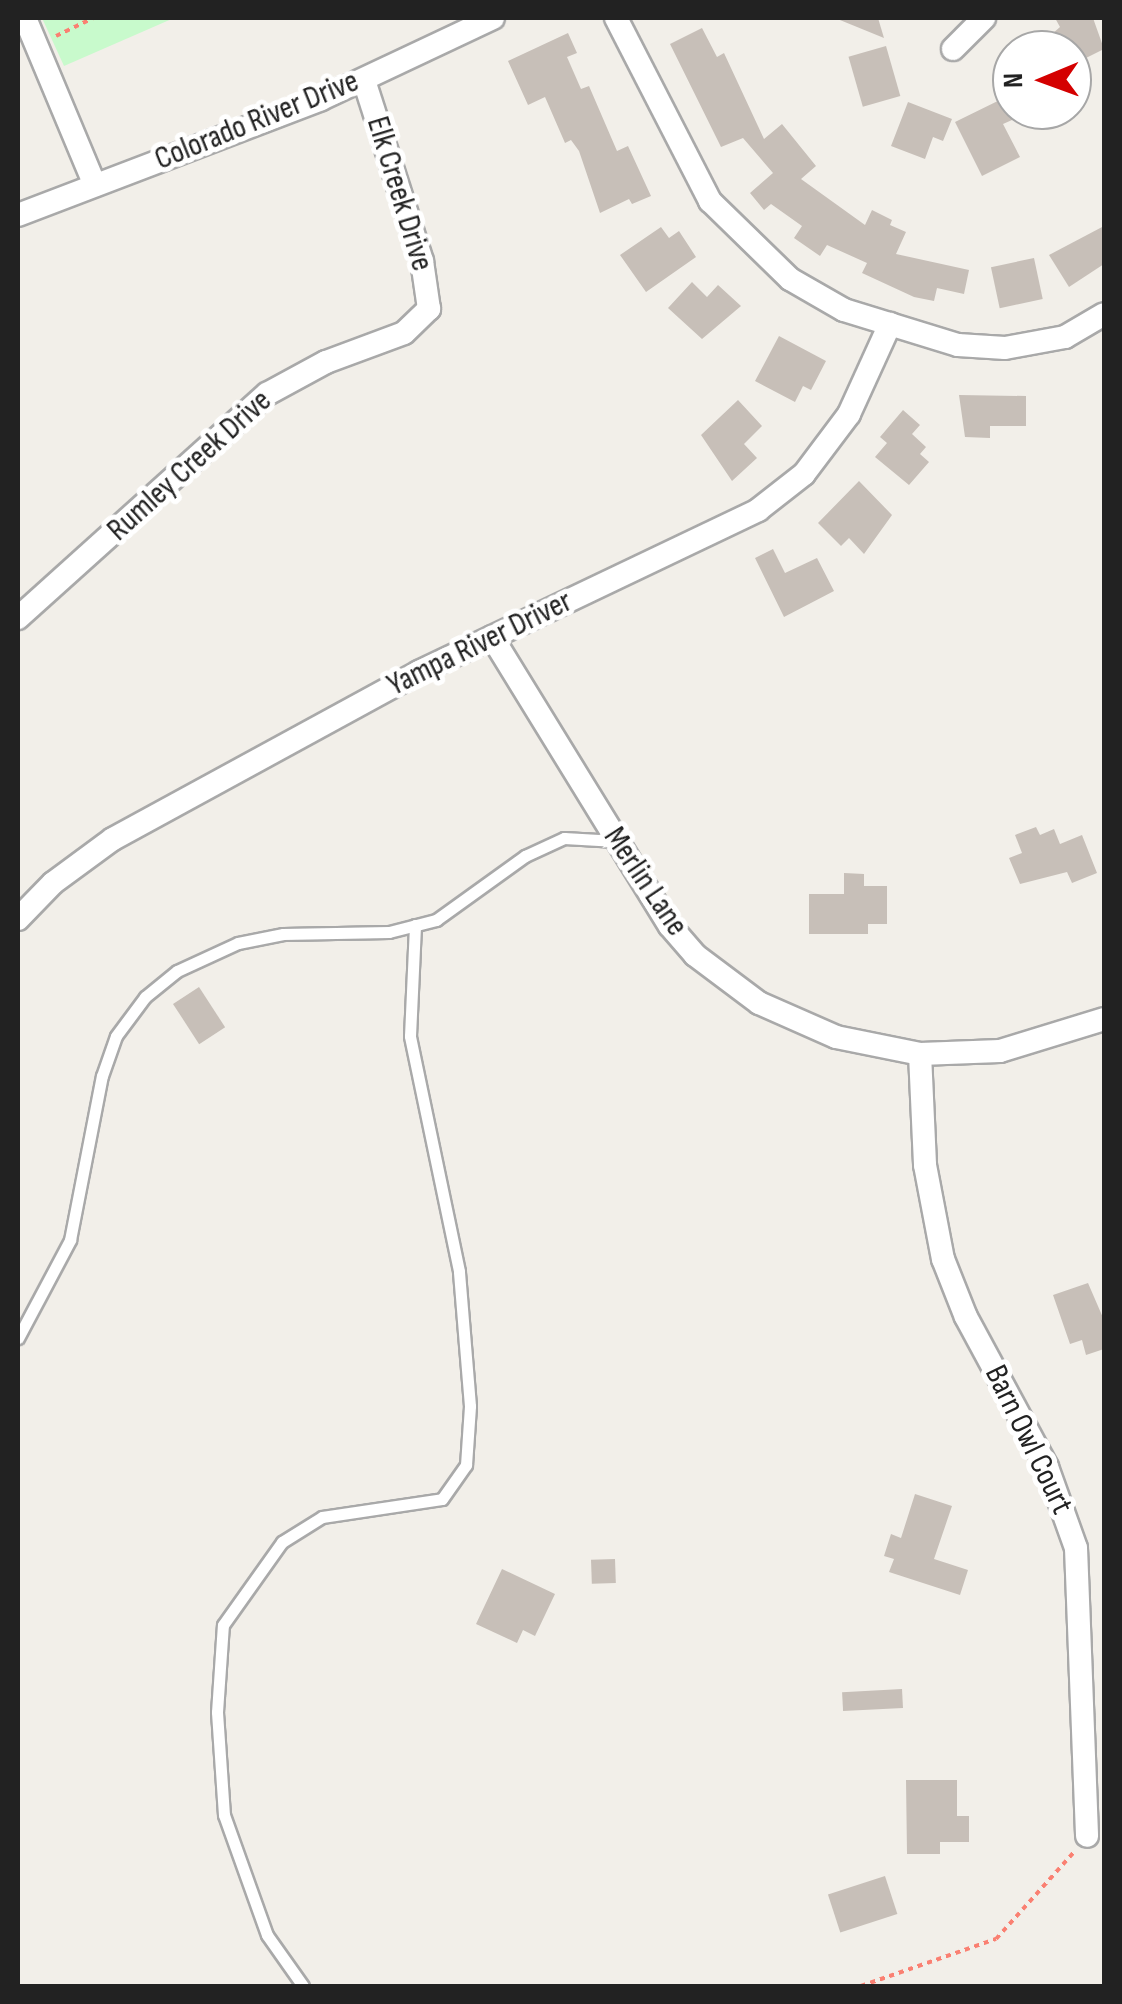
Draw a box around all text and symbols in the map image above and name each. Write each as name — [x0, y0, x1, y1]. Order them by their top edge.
north arrow — [992, 30, 1092, 130]
street label: Colorado River Drive — [150, 63, 364, 179]
text: N — [997, 73, 1030, 88]
street label: Elk Creek Drive — [357, 112, 441, 276]
street label: Rumley Creek Drive — [100, 382, 280, 550]
street label: Yampa River Driver — [381, 583, 579, 705]
street label: Merlin Lane — [595, 820, 695, 944]
street label: Barn Owl Court — [976, 1359, 1080, 1521]

